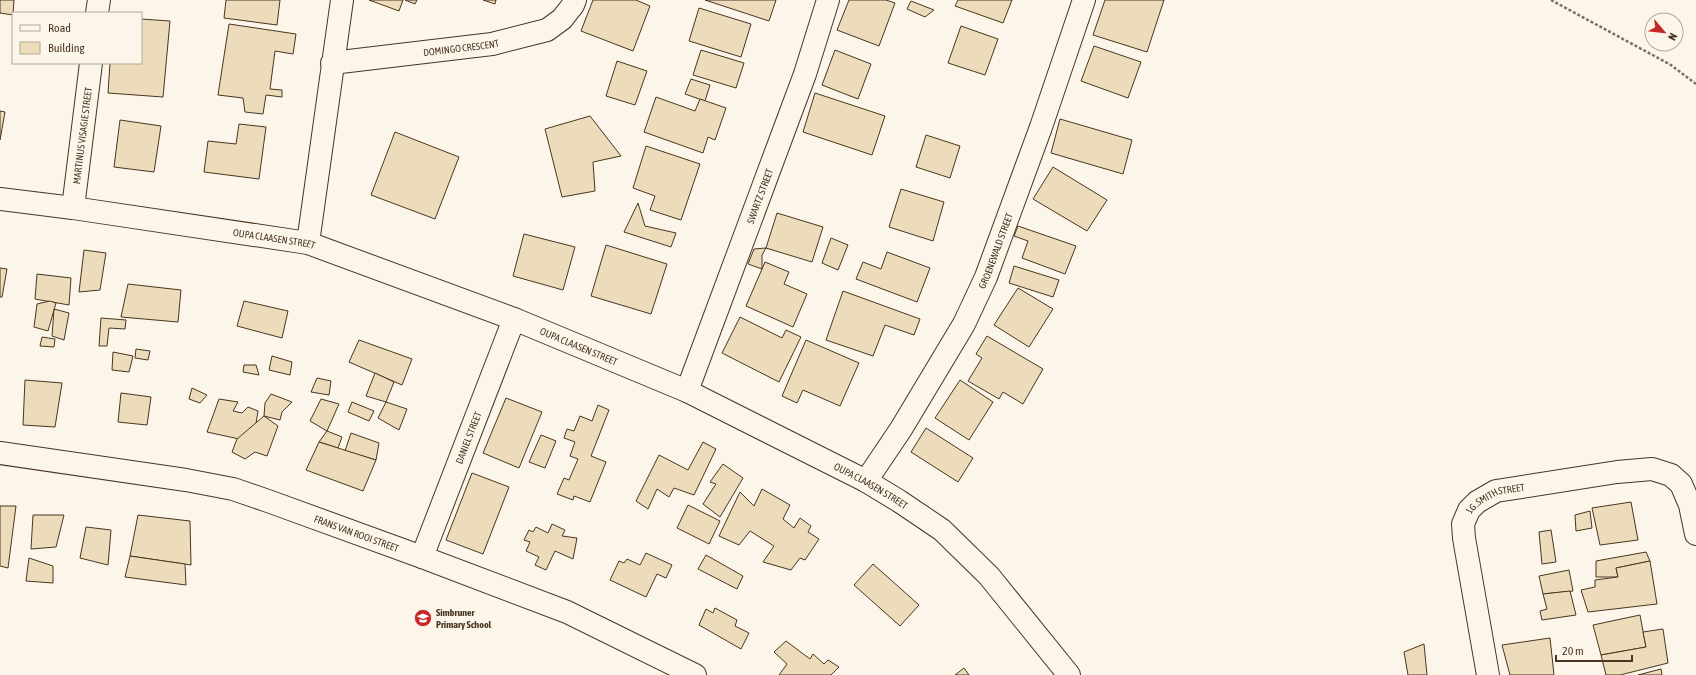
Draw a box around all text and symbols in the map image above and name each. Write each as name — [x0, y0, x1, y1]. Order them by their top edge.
legend — [12, 12, 142, 64]
north arrow — [1644, 12, 1684, 52]
text: Road — [48, 21, 71, 35]
text: N — [1666, 31, 1680, 42]
street label: DOMINGO CRESCENT — [423, 37, 501, 58]
text: Building — [48, 41, 86, 55]
street label: MARTINUS VISAGIE STREET — [71, 86, 94, 185]
street label: SWARTZ STREET — [745, 167, 776, 225]
street label: GROENEWALD STREET — [976, 211, 1015, 290]
street label: OUPA CLAASEN STREET — [232, 227, 317, 251]
street label: OUPA CLAASEN STREET — [538, 325, 620, 368]
street label: DANIEL STREET — [454, 410, 484, 465]
street label: OUPA CLAASEN STREET — [832, 461, 910, 512]
street label: J.G. SMITH STREET — [1463, 482, 1526, 515]
street label: FRANS VAN ROOI STREET — [312, 513, 401, 554]
place label: Simbruner Primary School — [436, 607, 492, 630]
school or university icon: Simbruner Primary School — [413, 608, 433, 628]
scale bar — [1556, 637, 1632, 663]
text: 20 m — [1562, 644, 1584, 658]

